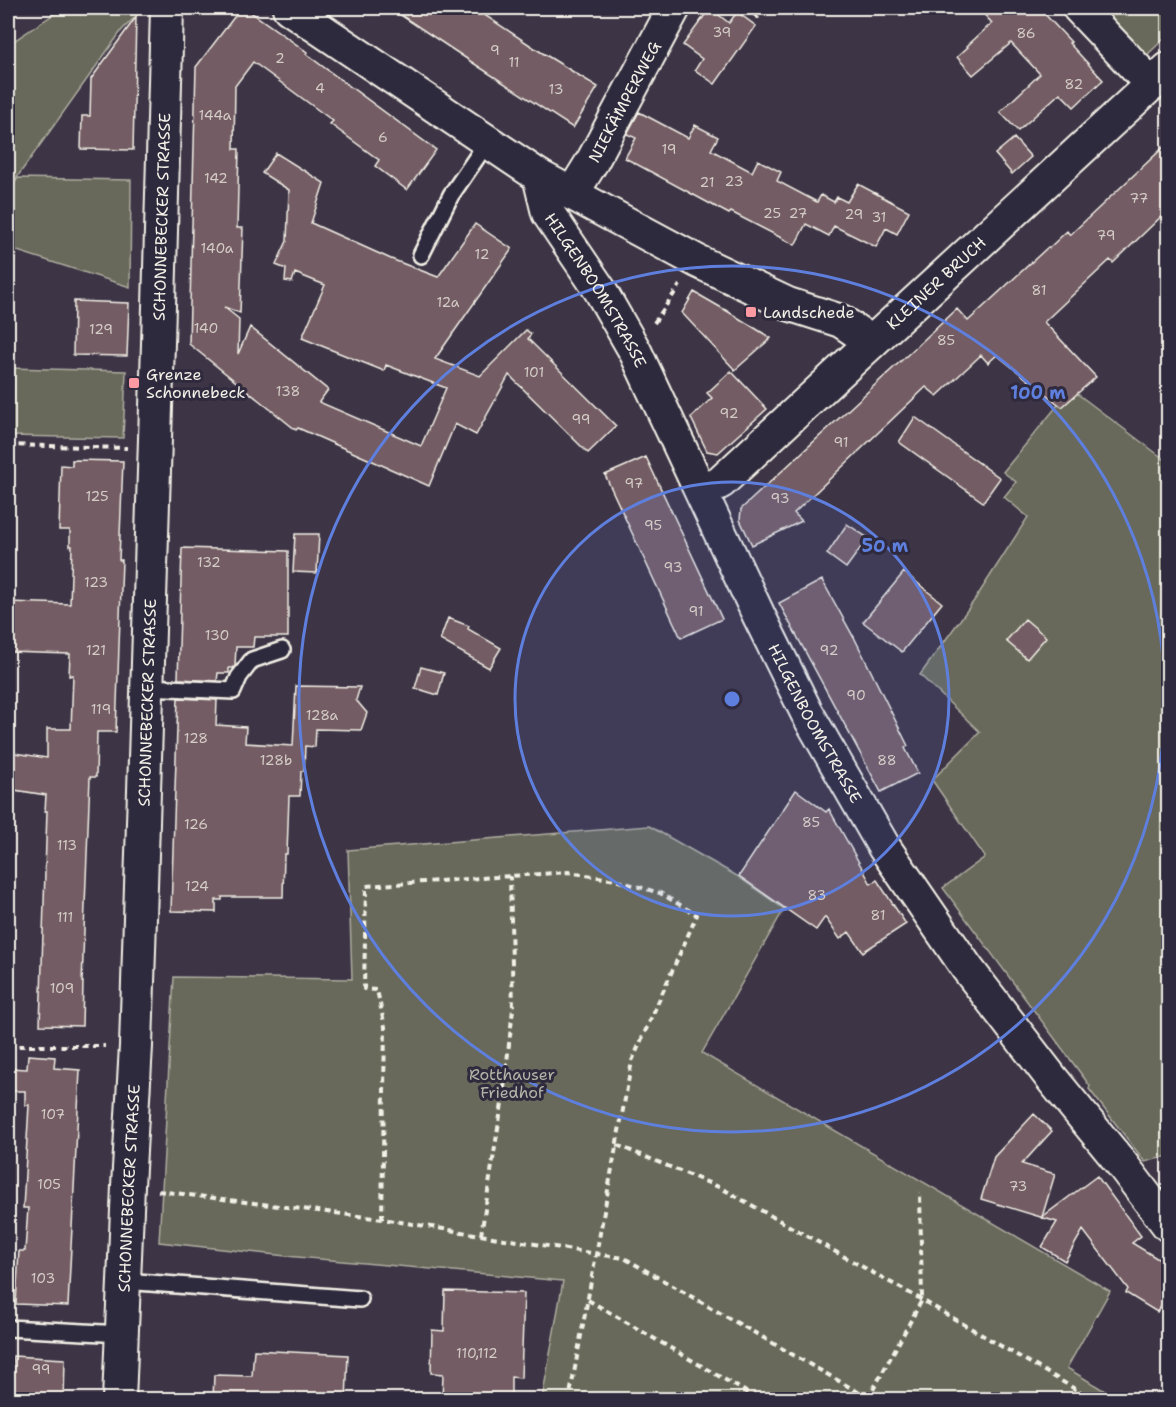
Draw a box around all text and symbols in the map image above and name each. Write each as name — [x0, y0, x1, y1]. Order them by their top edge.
house number: 39 — [713, 23, 731, 41]
house number: 86 — [1016, 24, 1036, 42]
street label: NIEKÄMPERWEG — [583, 37, 665, 166]
house number: 9 — [490, 41, 500, 59]
house number: 2 — [275, 49, 285, 67]
house number: 11 — [508, 53, 520, 71]
house number: 82 — [1065, 75, 1083, 93]
house number: 4 — [315, 79, 325, 97]
house number: 13 — [549, 80, 563, 98]
house number: 144a — [199, 106, 232, 124]
street label: SCHONNEBECKER STRASSE — [148, 112, 175, 321]
house number: 6 — [378, 128, 388, 146]
house number: 19 — [661, 140, 677, 158]
house number: 142 — [204, 169, 228, 187]
house number: 23 — [725, 172, 743, 190]
house number: 21 — [700, 173, 714, 191]
house number: 77 — [1130, 189, 1148, 207]
house number: 25 — [763, 204, 781, 222]
house number: 27 — [789, 204, 807, 222]
house number: 29 — [845, 205, 863, 223]
house number: 31 — [872, 208, 886, 226]
street label: HILGENBOOMSTRASSE — [540, 209, 652, 371]
house number: 79 — [1096, 226, 1116, 244]
street label: KLEINER BRUCH — [882, 232, 990, 334]
house number: 140a — [200, 239, 234, 257]
house number: 12 — [475, 245, 489, 263]
house number: 81 — [1031, 281, 1047, 299]
house number: 12a — [436, 293, 460, 311]
place label: Landschede — [763, 302, 855, 323]
marker: Landschede — [744, 305, 758, 319]
house number: 140 — [194, 319, 218, 337]
house number: 129 — [89, 320, 113, 338]
house number: 85 — [937, 331, 955, 349]
house number: 101 — [524, 363, 544, 381]
place label: Grenze Schonnebeck — [146, 364, 246, 403]
marker: Grenze Schonnebeck — [127, 376, 141, 390]
text: 100 m — [1010, 381, 1066, 405]
house number: 138 — [276, 382, 300, 400]
house number: 92 — [720, 404, 738, 422]
house number: 99 — [571, 410, 591, 428]
house number: 91 — [833, 433, 849, 451]
house number: 97 — [625, 474, 643, 492]
house number: 125 — [85, 487, 109, 505]
house number: 93 — [771, 489, 789, 507]
house number: 95 — [644, 516, 662, 534]
text: 50 m — [862, 534, 909, 558]
house number: 132 — [197, 553, 221, 571]
house number: 93 — [664, 558, 682, 576]
house number: 123 — [84, 573, 108, 591]
street label: SCHONNEBECKER STRASSE — [133, 598, 160, 807]
house number: 91 — [688, 602, 704, 620]
house number: 130 — [205, 626, 229, 644]
street label: HILGENBOOMSTRASSE — [764, 640, 867, 807]
house number: 121 — [86, 641, 106, 659]
house number: 92 — [820, 641, 838, 659]
house number: 90 — [846, 686, 866, 704]
centre of rings — [722, 689, 742, 709]
house number: 119 — [91, 700, 111, 718]
house number: 128a — [306, 706, 339, 724]
house number: 128 — [184, 729, 208, 747]
house number: 128b — [260, 751, 292, 769]
house number: 88 — [877, 751, 897, 769]
house number: 85 — [802, 813, 820, 831]
house number: 126 — [184, 815, 208, 833]
house number: 113 — [57, 836, 77, 854]
house number: 124 — [185, 877, 209, 895]
house number: 83 — [808, 886, 826, 904]
house number: 81 — [870, 906, 886, 924]
house number: 111 — [57, 908, 73, 926]
house number: 109 — [50, 979, 74, 997]
park label: Rotthauser Friedhof — [469, 1064, 555, 1103]
street label: SCHONNEBECKER STRASSE — [113, 1084, 144, 1293]
house number: 107 — [41, 1105, 65, 1123]
house number: 105 — [37, 1175, 61, 1193]
house number: 73 — [1009, 1177, 1027, 1195]
house number: 103 — [31, 1269, 55, 1287]
house number: 110,112 — [456, 1344, 498, 1362]
house number: 99 — [31, 1360, 51, 1378]

